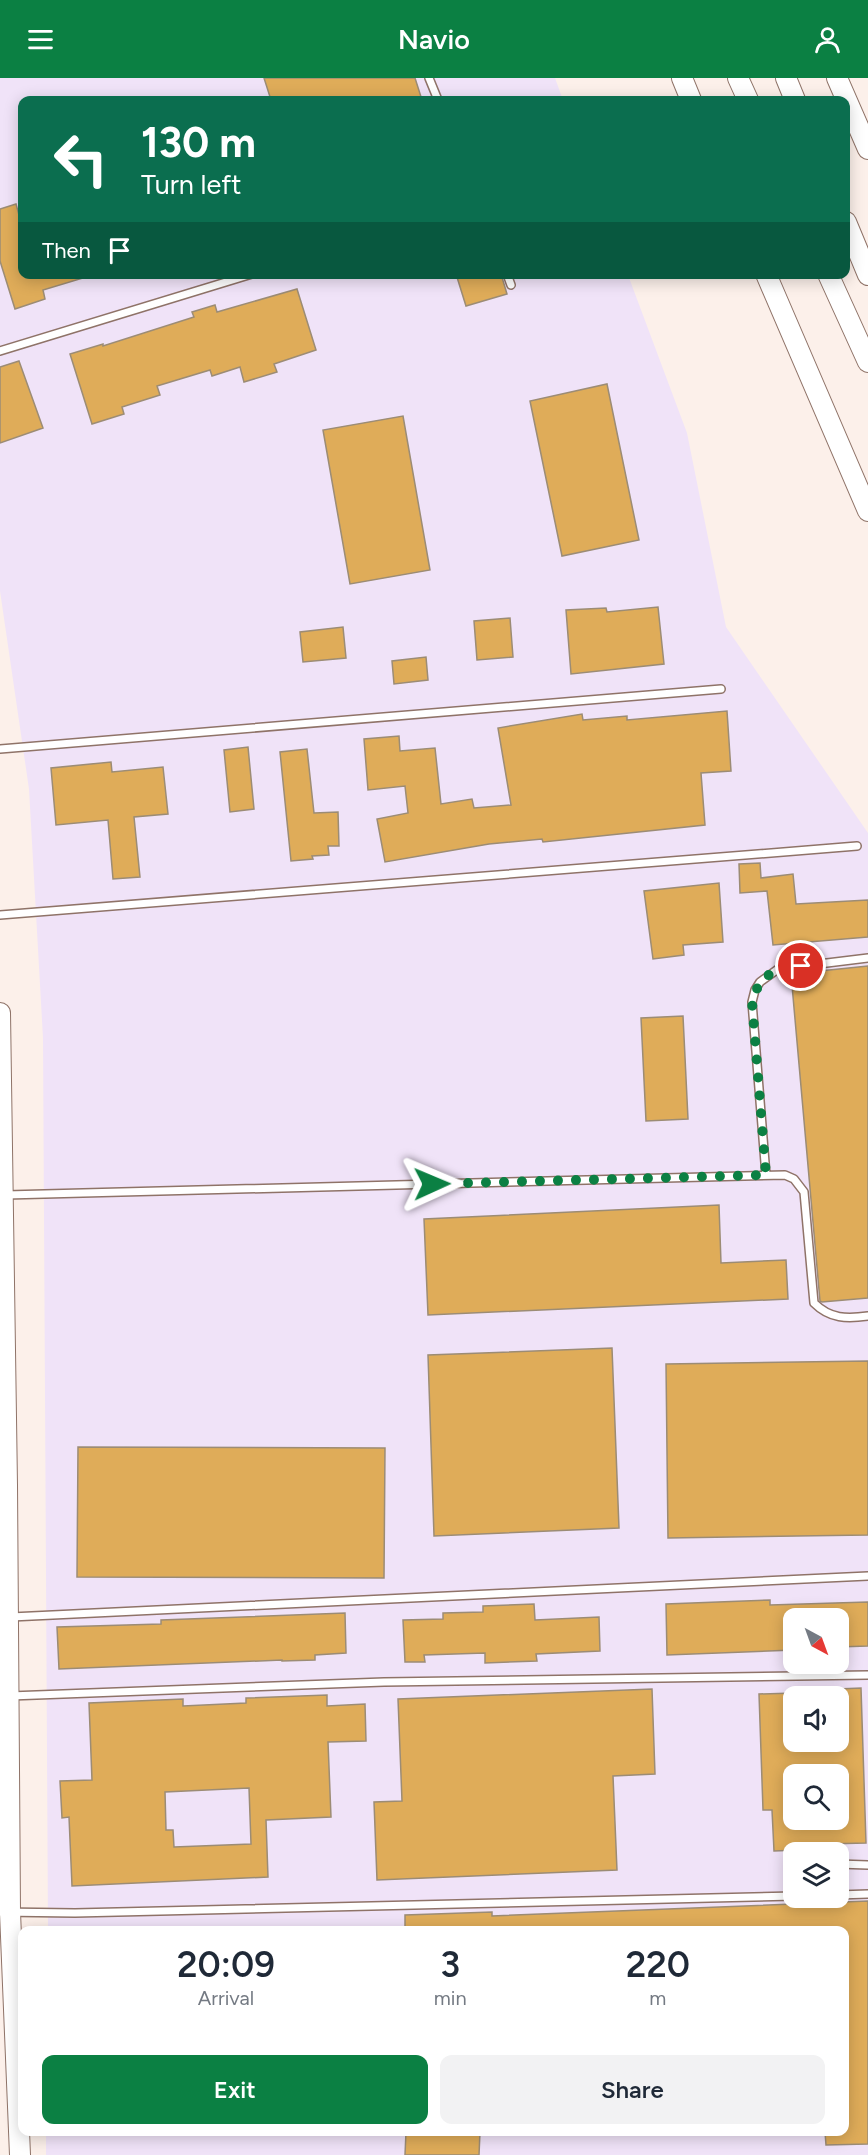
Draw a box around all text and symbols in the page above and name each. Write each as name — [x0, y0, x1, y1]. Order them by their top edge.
icon: menu — [24, 23, 57, 56]
text: Navio — [398, 23, 470, 56]
icon: person — [811, 23, 844, 56]
text: 130 m — [141, 117, 256, 168]
icon: left — [42, 120, 120, 198]
text: Turn left — [141, 168, 241, 201]
icon: arrive — [103, 234, 136, 267]
text: Then — [42, 237, 91, 264]
pin — [775, 940, 826, 991]
icon: arrive — [784, 949, 817, 982]
position arrow — [400, 1152, 464, 1216]
north arrow — [783, 1608, 849, 1674]
map controls — [783, 1608, 849, 1908]
button: sound — [783, 1686, 849, 1752]
button: search — [783, 1764, 849, 1830]
button: layers — [783, 1842, 849, 1908]
text: 20:09 — [177, 1943, 275, 1986]
text: 3 — [440, 1943, 460, 1986]
text: 220 — [626, 1943, 690, 1986]
text: Arrival — [198, 1986, 254, 2010]
text: min — [434, 1986, 467, 2010]
text: m — [649, 1986, 666, 2010]
button: Exit — [42, 2055, 428, 2124]
button: Share — [440, 2055, 825, 2124]

